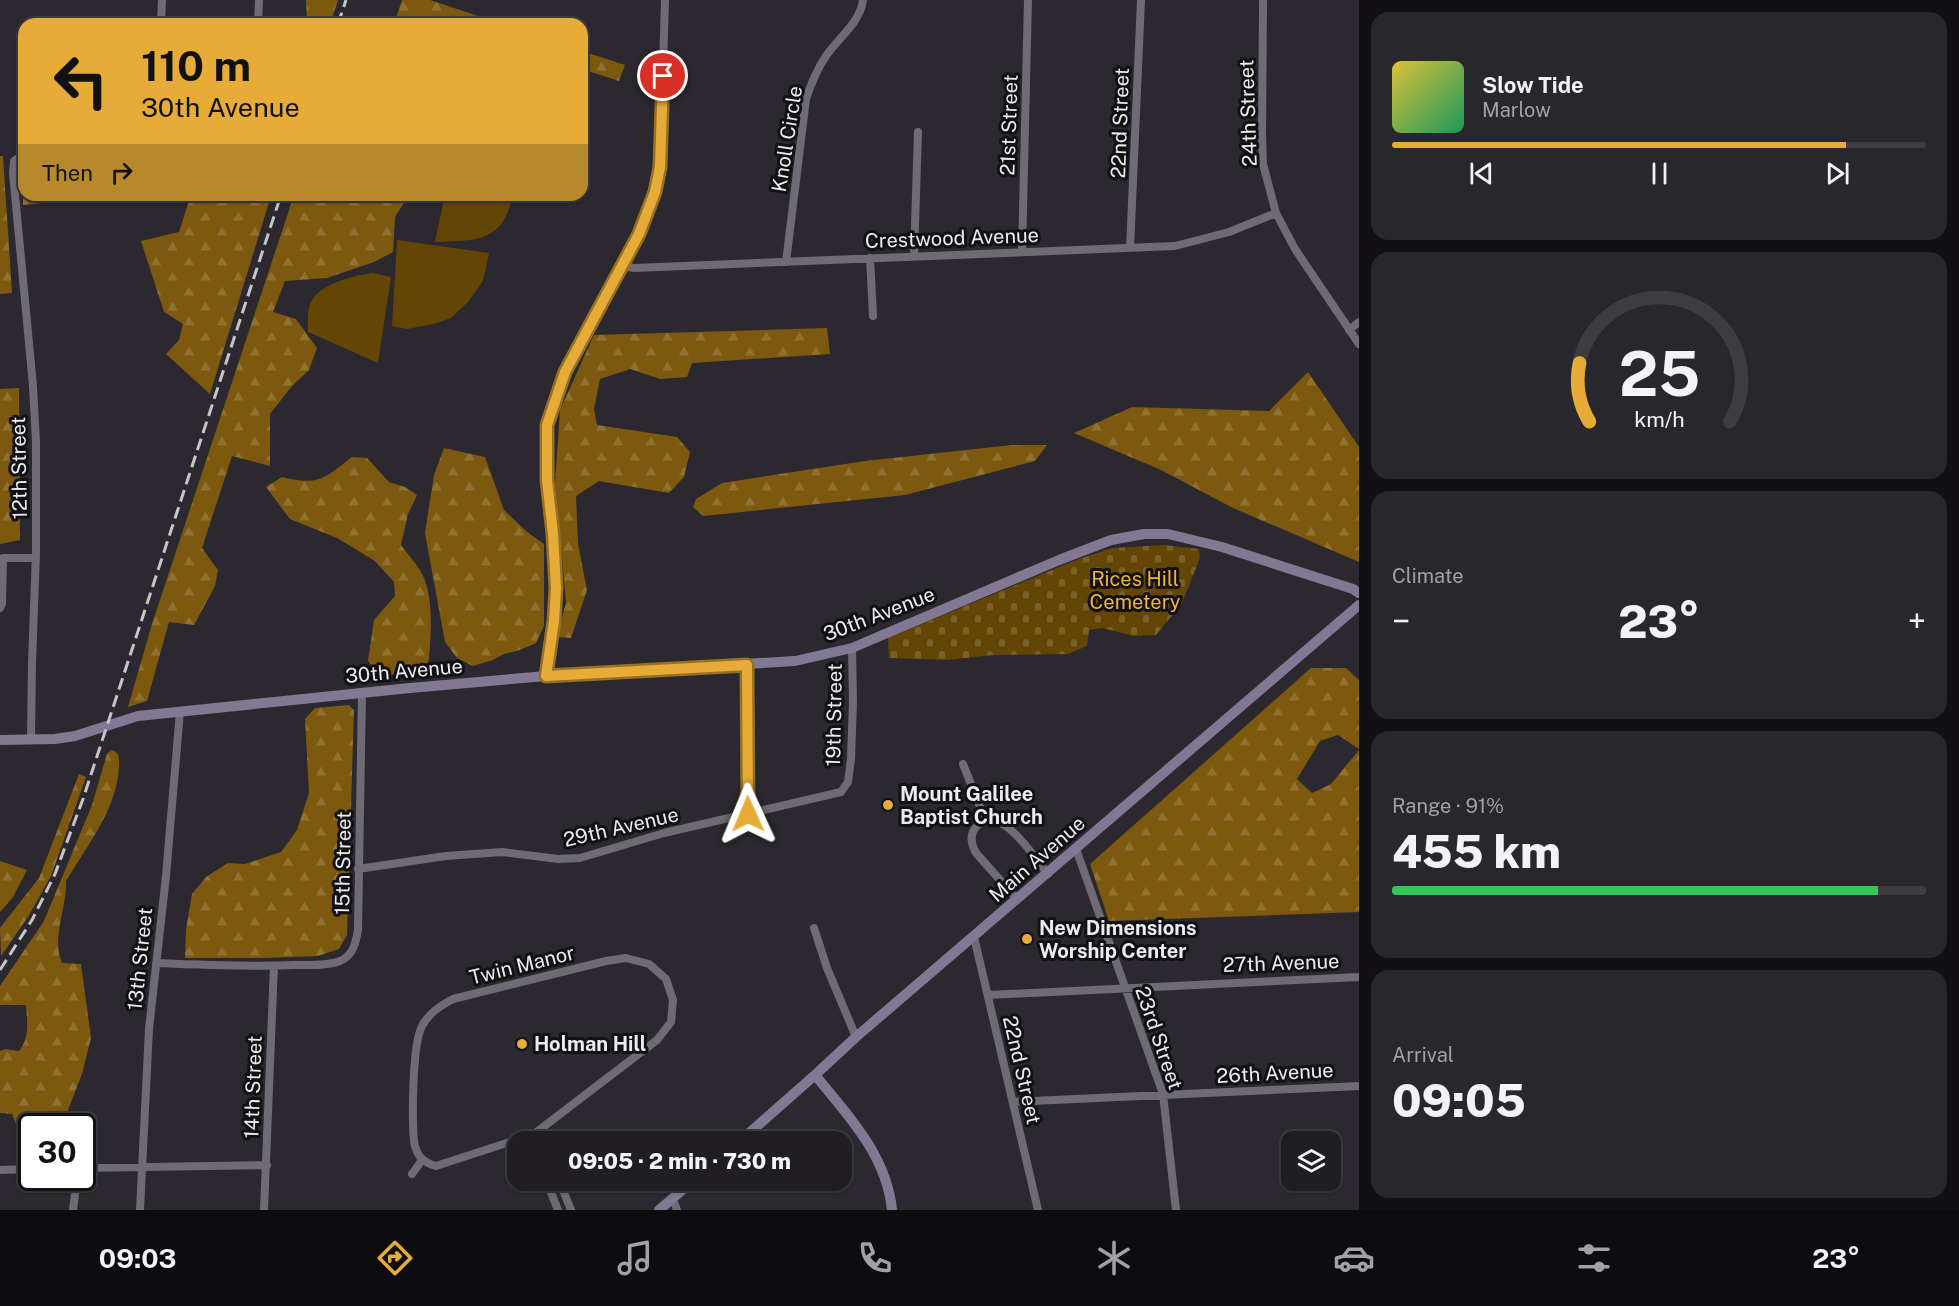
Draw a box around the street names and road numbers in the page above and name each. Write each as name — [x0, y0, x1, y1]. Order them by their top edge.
street label: 24th Street — [1234, 59, 1262, 167]
street label: 22nd Street — [1106, 67, 1134, 179]
street label: 21st Street — [995, 74, 1023, 176]
street label: Knoll Circle — [767, 84, 807, 194]
street label: Crestwood Avenue — [865, 223, 1039, 253]
street label: 12th Street — [6, 416, 32, 520]
street label: 30th Avenue — [820, 582, 938, 646]
street label: 30th Avenue — [344, 654, 464, 688]
street label: 19th Street — [821, 663, 847, 767]
street label: 29th Avenue — [561, 802, 681, 852]
street label: 15th Street — [330, 811, 356, 915]
street label: Main Avenue — [984, 811, 1090, 907]
street label: 13th Street — [123, 906, 157, 1012]
street label: Twin Manor — [467, 940, 577, 990]
street label: 27th Avenue — [1222, 949, 1340, 977]
street label: 23rd Street — [1130, 983, 1188, 1093]
street label: 22nd Street — [998, 1013, 1046, 1127]
street label: 14th Street — [239, 1035, 267, 1139]
street label: 26th Avenue — [1216, 1058, 1334, 1088]

